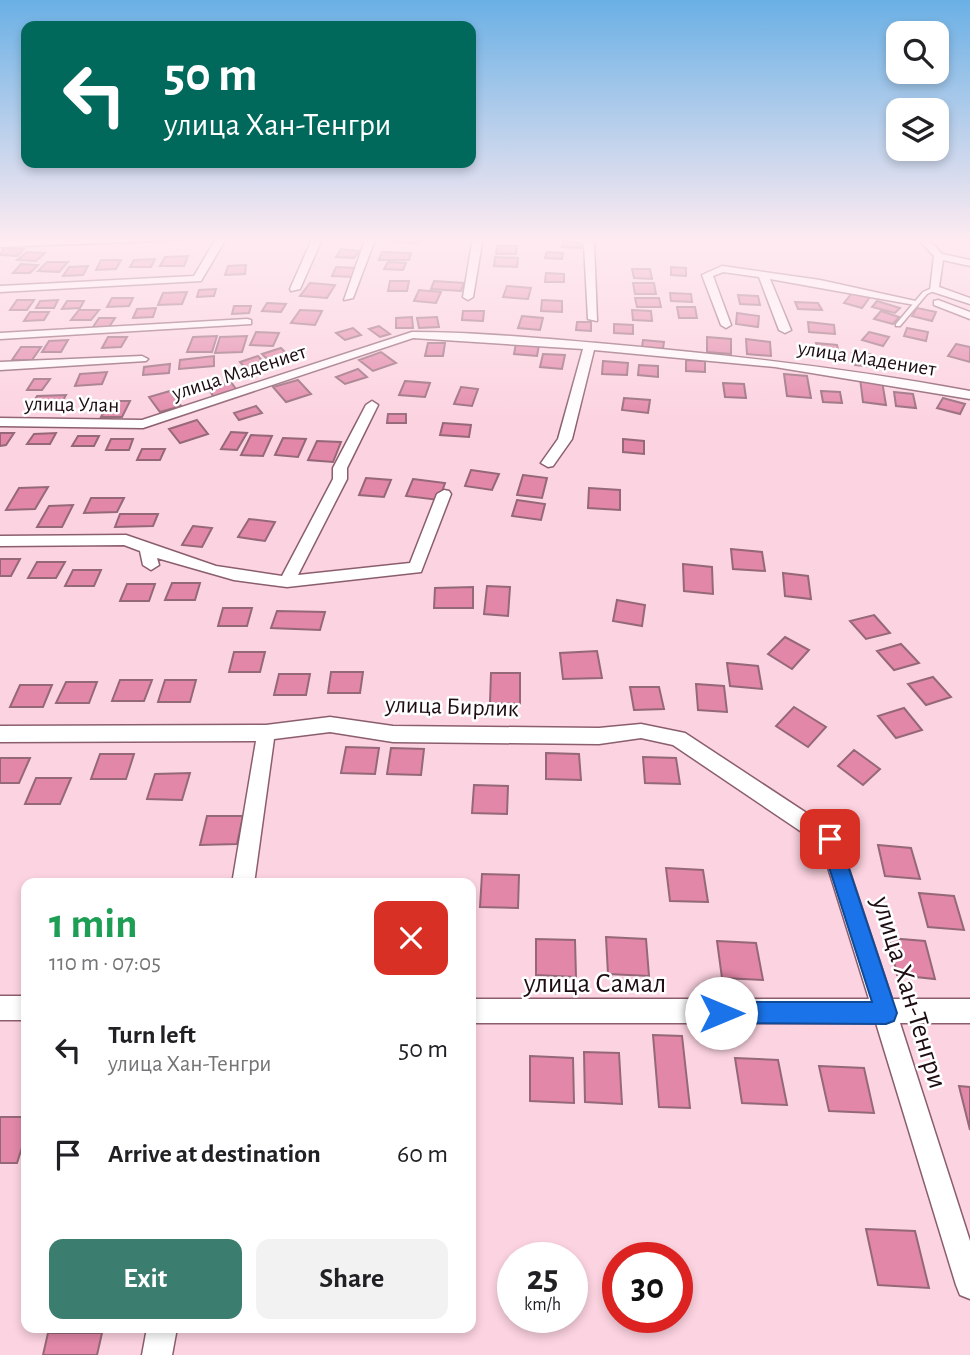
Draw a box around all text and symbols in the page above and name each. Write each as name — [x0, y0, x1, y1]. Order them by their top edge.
map controls — [886, 21, 949, 161]
button: search — [886, 21, 949, 84]
icon: left — [49, 49, 140, 140]
text: 50 m — [164, 51, 258, 100]
button: layers — [886, 98, 949, 161]
text: улица Хан-Тенгри — [164, 109, 392, 141]
street label: улица Мадениет — [795, 337, 938, 380]
street label: улица Мадениет — [169, 341, 309, 404]
street label: улица Улан — [24, 393, 119, 416]
street label: улица Бирлик — [384, 693, 519, 721]
pin — [800, 809, 860, 869]
icon: arrive — [811, 820, 849, 858]
street label: улица Хан-Тенгри — [866, 892, 952, 1092]
button: close — [374, 901, 448, 975]
text: 1 min — [49, 903, 138, 945]
text: 110 m · 07:05 — [49, 952, 161, 975]
street label: улица Самал — [523, 970, 666, 998]
position arrow — [684, 976, 758, 1050]
text: Turn left — [108, 1022, 196, 1048]
icon: left — [49, 1031, 87, 1069]
text: 50 m — [398, 1036, 448, 1062]
text: улица Хан-Тенгри — [108, 1053, 272, 1076]
icon: arrive — [49, 1136, 87, 1174]
text: Arrive at destination — [108, 1141, 321, 1167]
text: 60 m — [397, 1141, 448, 1167]
button: Exit — [49, 1239, 242, 1319]
button: Share — [256, 1239, 448, 1319]
speed limit sign: 30 — [602, 1242, 693, 1333]
text: 25 — [527, 1261, 558, 1296]
text: km/h — [524, 1296, 561, 1314]

